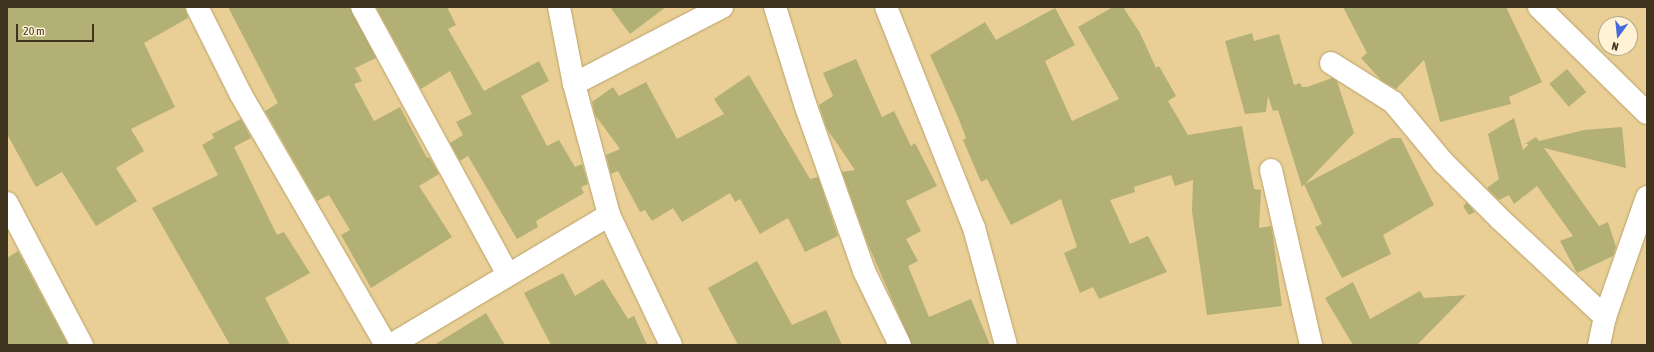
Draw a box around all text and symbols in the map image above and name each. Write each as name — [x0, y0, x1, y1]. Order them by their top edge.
scale bar — [18, 16, 96, 42]
north arrow — [1598, 16, 1638, 56]
text: 20 m — [23, 24, 45, 38]
text: N — [1610, 40, 1620, 53]

